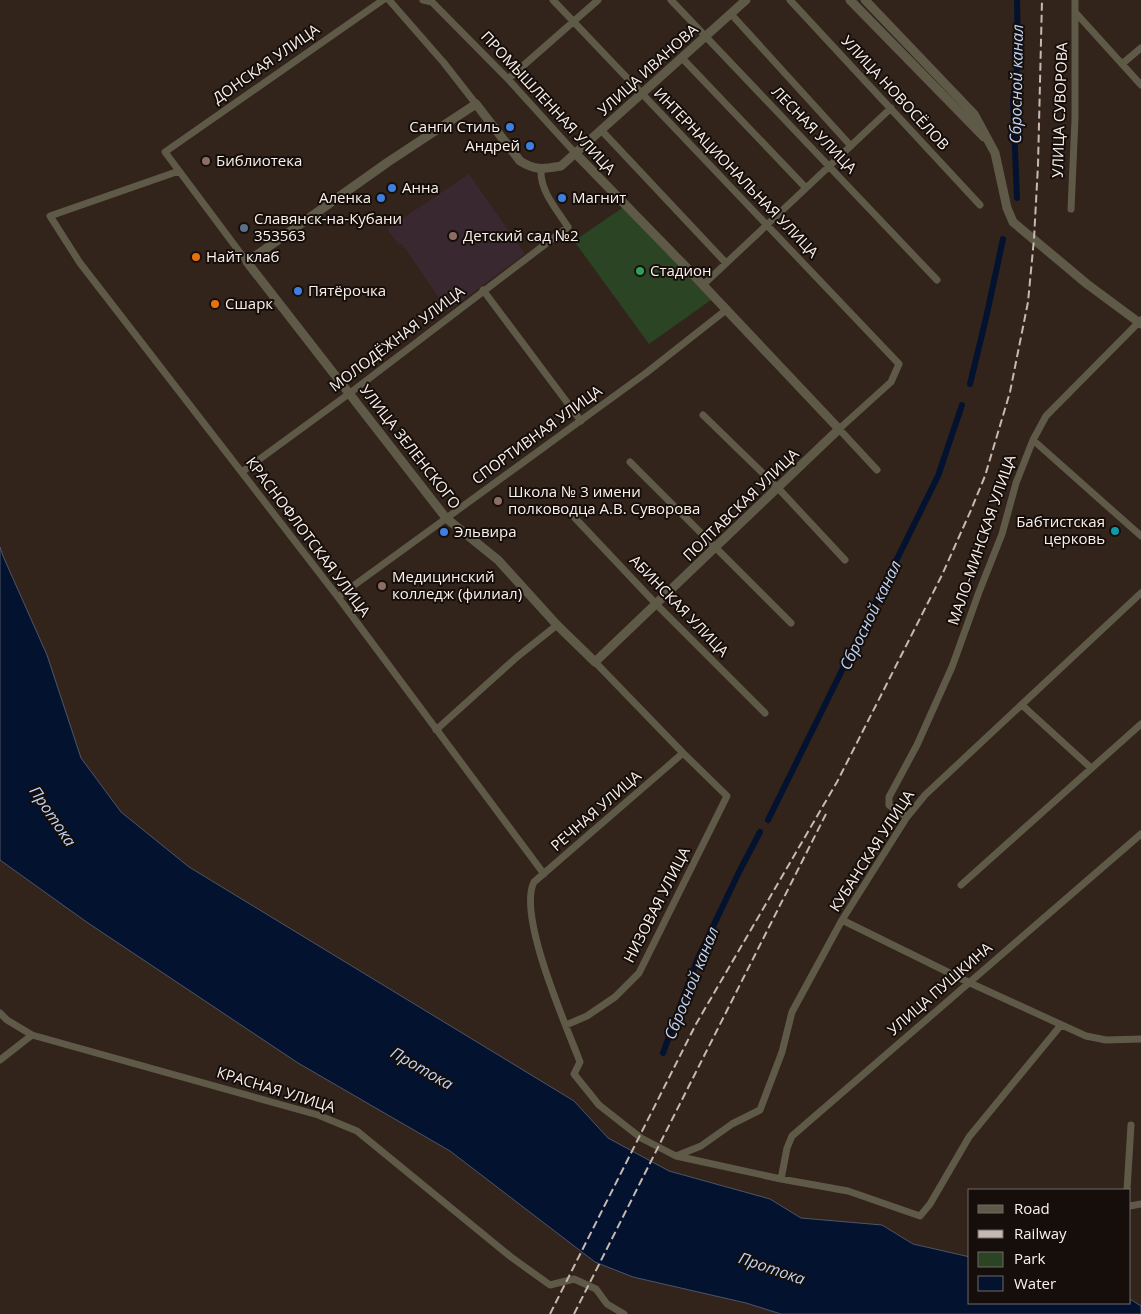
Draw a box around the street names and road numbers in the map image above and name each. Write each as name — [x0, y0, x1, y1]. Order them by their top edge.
street label: ДОНСКАЯ УЛИЦА — [208, 19, 323, 108]
street label: УЛИЦА ИВАНОВА — [593, 19, 702, 120]
street label: ПРОМЫШЛЕННАЯ УЛИЦА — [477, 26, 621, 179]
street label: УЛИЦА НОВОСЁЛОВ — [837, 31, 954, 154]
street label: УЛИЦА СУВОРОВА — [1047, 41, 1071, 178]
street label: ЛЕСНАЯ УЛИЦА — [768, 81, 862, 178]
street label: ИНТЕРНАЦИОНАЛЬНАЯ УЛИЦА — [650, 83, 824, 262]
street label: МОЛОДЁЖНАЯ УЛИЦА — [325, 280, 468, 396]
street label: УЛИЦА ЗЕЛЕНСКОГО — [356, 380, 466, 513]
street label: СПОРТИВНАЯ УЛИЦА — [467, 380, 606, 488]
street label: ПОЛТАВСКАЯ УЛИЦА — [678, 443, 803, 565]
street label: МАЛО-МИНСКАЯ УЛИЦА — [942, 451, 1020, 628]
street label: КРАСНОФЛОТСКАЯ УЛИЦА — [242, 452, 376, 621]
street label: АБИНСКАЯ УЛИЦА — [626, 550, 734, 661]
street label: РЕЧНАЯ УЛИЦА — [546, 765, 645, 855]
street label: КУБАНСКАЯ УЛИЦА — [824, 785, 918, 915]
street label: НИЗОВАЯ УЛИЦА — [618, 843, 694, 966]
street label: УЛИЦА ПУШКИНА — [883, 937, 996, 1039]
street label: КРАСНАЯ УЛИЦА — [215, 1062, 338, 1117]

